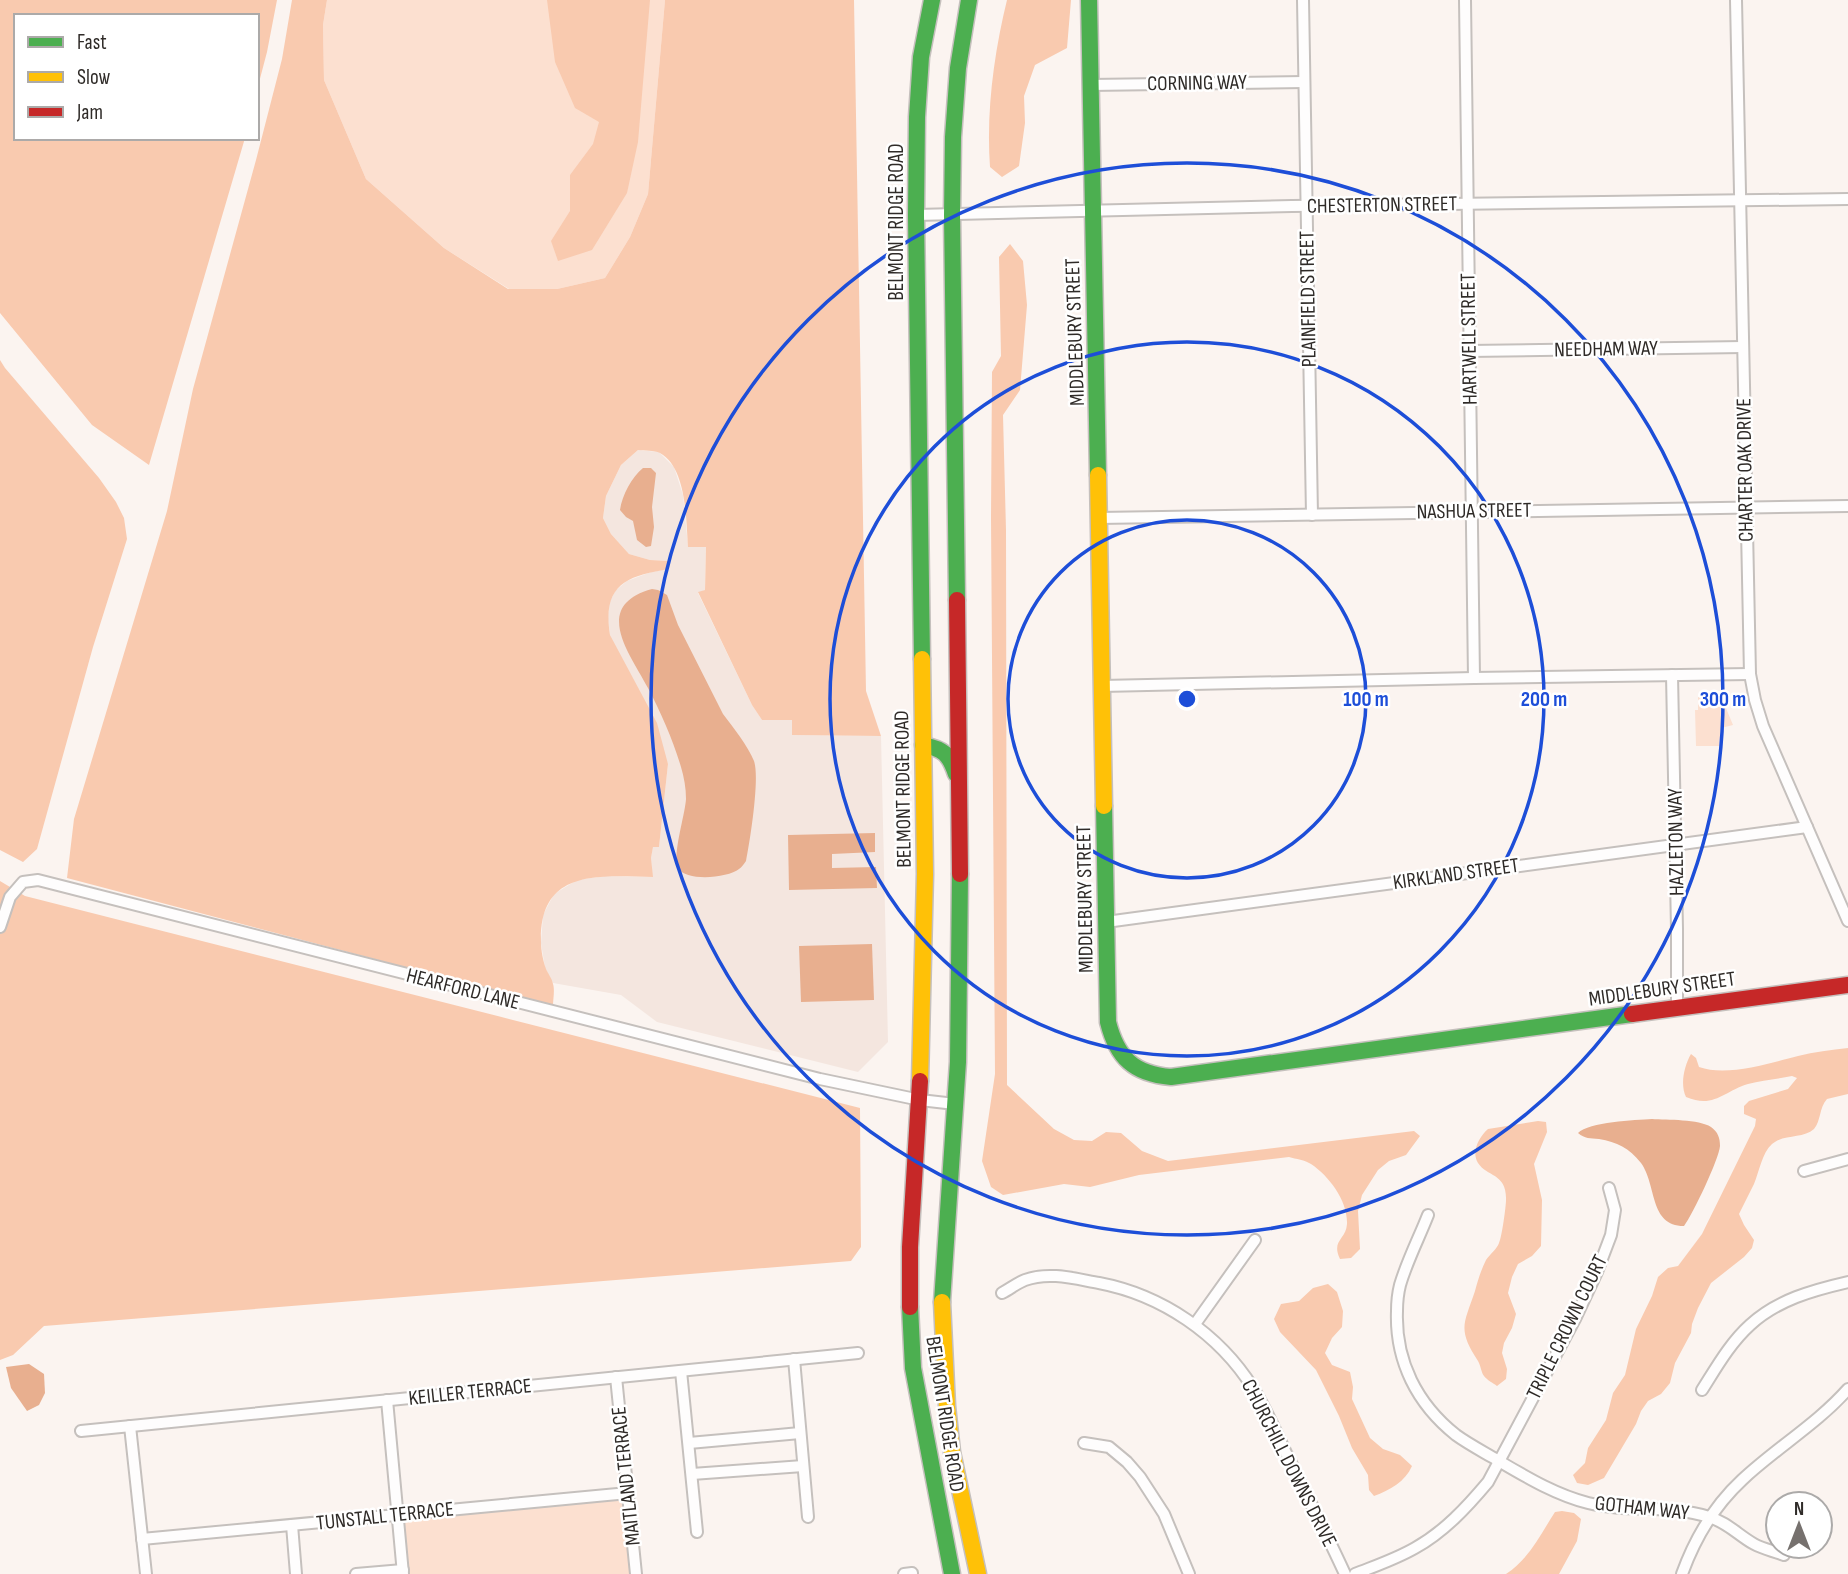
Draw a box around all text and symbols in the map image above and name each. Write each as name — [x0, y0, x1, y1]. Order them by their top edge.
legend — [14, 14, 259, 140]
text: Fast — [77, 30, 107, 55]
text: Slow — [77, 65, 111, 90]
street label: CORNING WAY — [1147, 70, 1247, 96]
text: Jam — [76, 100, 103, 125]
street label: BELMONT RIDGE ROAD — [884, 143, 909, 301]
street label: CHESTERTON STREET — [1307, 191, 1458, 219]
street label: PLAINFIELD STREET — [1294, 230, 1322, 367]
street label: MIDDLEBURY STREET — [1060, 257, 1090, 406]
street label: HARTWELL STREET — [1455, 272, 1483, 405]
street label: NEEDHAM WAY — [1554, 336, 1658, 362]
street label: CHARTER OAK DRIVE — [1731, 398, 1759, 542]
street label: NASHUA STREET — [1416, 497, 1532, 525]
centre of rings — [1175, 687, 1199, 711]
text: 100 m — [1343, 687, 1389, 712]
text: 200 m — [1521, 687, 1567, 712]
text: 300 m — [1700, 687, 1746, 712]
street label: BELMONT RIDGE ROAD — [889, 710, 917, 868]
street label: HAZLETON WAY — [1663, 788, 1689, 896]
street label: MIDDLEBURY STREET — [1071, 824, 1099, 973]
street label: KIRKLAND STREET — [1391, 853, 1521, 895]
street label: HEARFORD LANE — [404, 963, 522, 1015]
street label: MIDDLEBURY STREET — [1587, 966, 1737, 1012]
street label: TRIPLE CROWN COURT — [1521, 1250, 1613, 1403]
street label: BELMONT RIDGE ROAD — [920, 1334, 970, 1494]
street label: KEILLER TERRACE — [407, 1373, 533, 1411]
street label: CHURCHILL DOWNS DRIVE — [1236, 1375, 1342, 1551]
street label: MAITLAND TERRACE — [606, 1405, 646, 1547]
north arrow — [1764, 1490, 1834, 1560]
street label: GOTHAM WAY — [1594, 1491, 1691, 1525]
street label: TUNSTALL TERRACE — [315, 1496, 455, 1536]
text: N — [1794, 1498, 1804, 1521]

